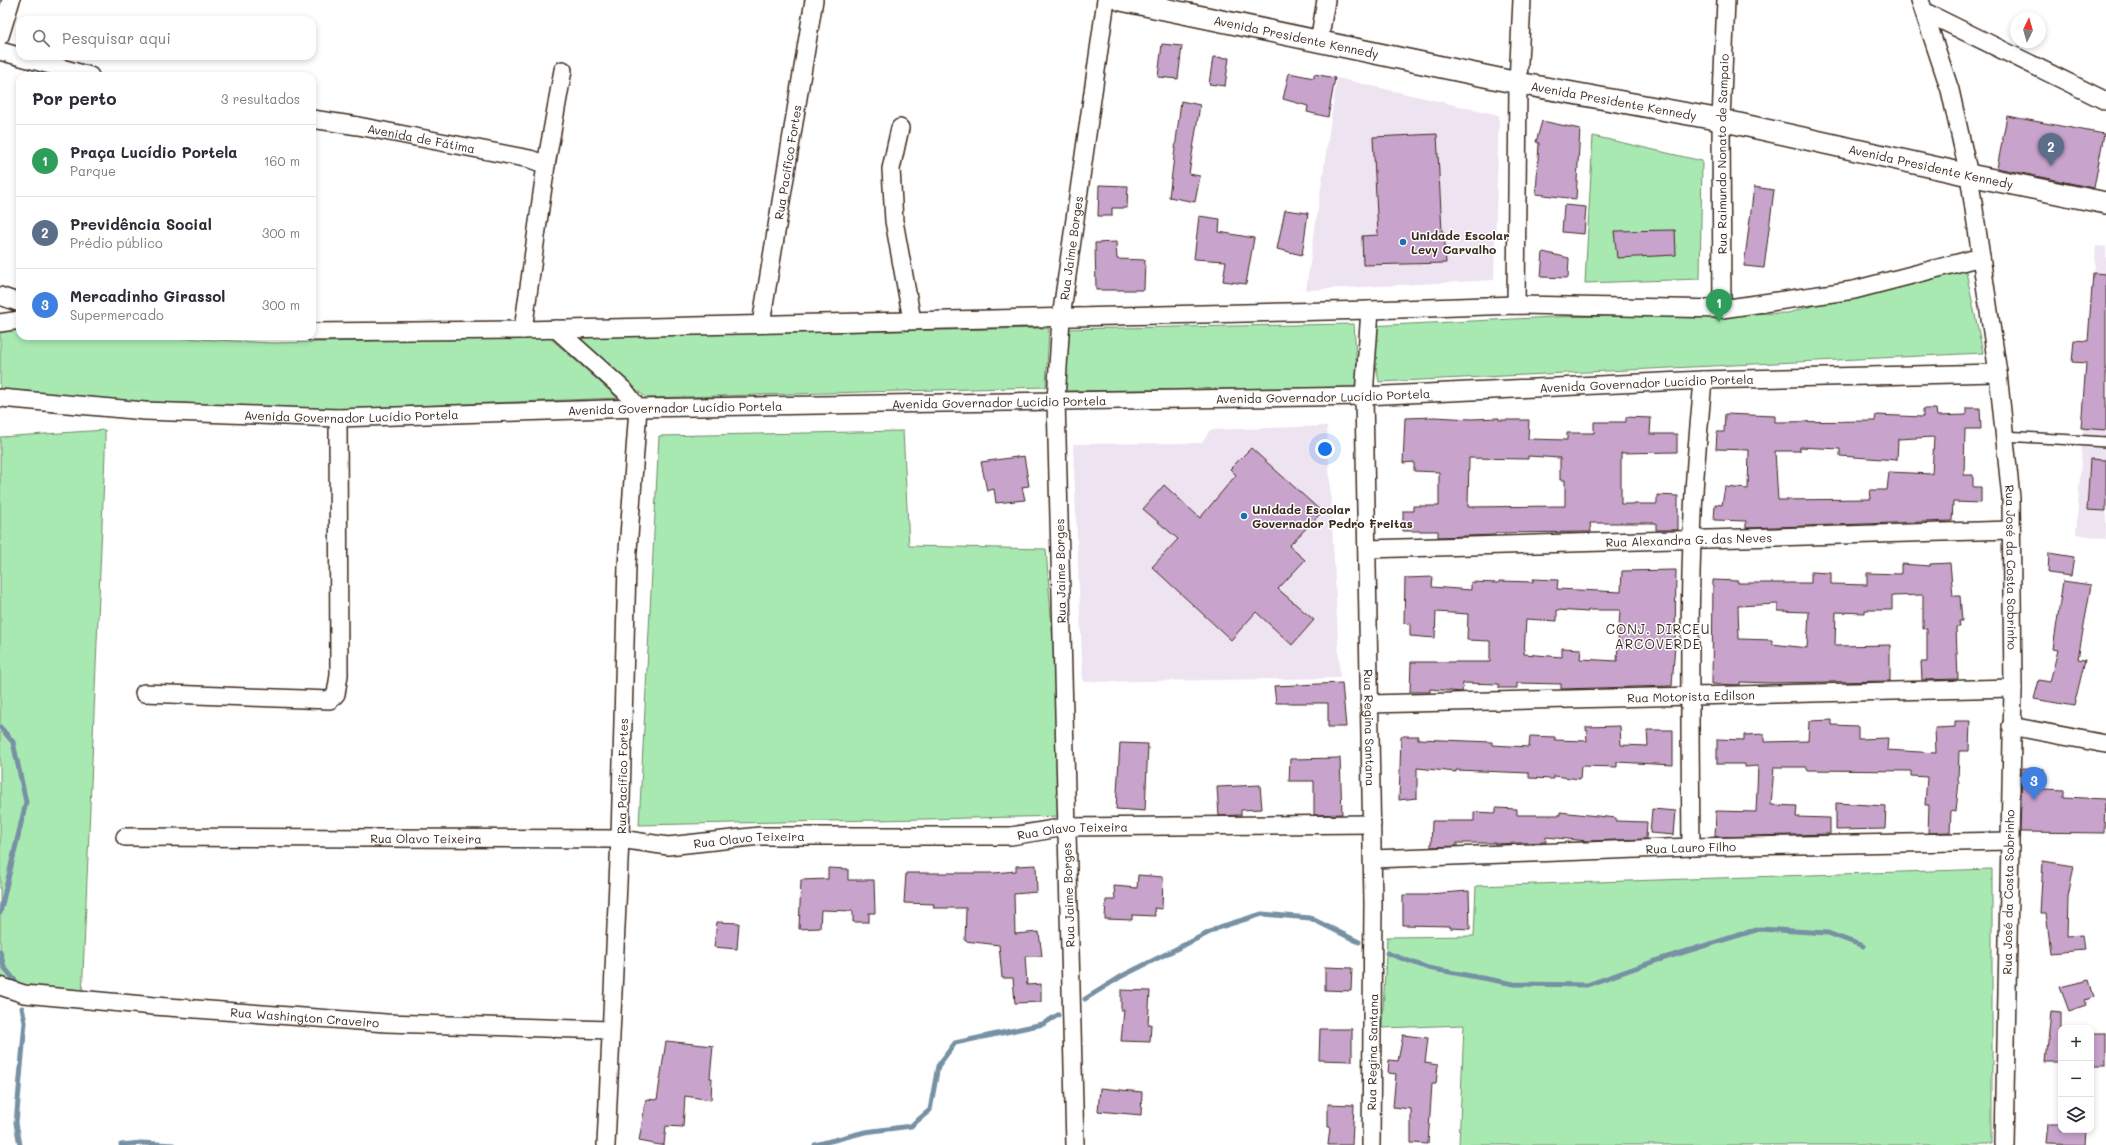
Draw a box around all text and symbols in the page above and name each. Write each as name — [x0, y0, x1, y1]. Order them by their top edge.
street label: Avenida Presidente Kennedy — [1212, 12, 1380, 62]
north arrow — [2010, 12, 2046, 48]
search box — [16, 16, 316, 60]
icon: search — [30, 27, 52, 49]
text: Pesquisar aqui — [62, 28, 171, 48]
street label: Rua Raimundo Nonato de Sampaio — [1713, 53, 1732, 254]
street label: Avenida Presidente Kennedy — [1530, 78, 1698, 123]
text: Por perto — [32, 87, 116, 109]
text: 3 resultados — [221, 90, 300, 107]
street label: Rua Pacífico Fortes — [770, 103, 805, 221]
street label: Avenida de Fátima — [366, 120, 477, 156]
pin: 2 — [2038, 133, 2064, 166]
street label: Avenida Presidente Kennedy — [1847, 141, 2015, 192]
text: Praça Lucídio Portela — [70, 142, 237, 162]
text: 1 — [42, 152, 48, 169]
text: 160 m — [264, 152, 300, 169]
text: Parque — [70, 162, 116, 179]
street label: Rua Jaime Borges — [1056, 195, 1086, 301]
text: Previdência Social — [70, 214, 212, 234]
text: 2 — [41, 224, 49, 241]
text: 300 m — [262, 224, 300, 241]
place label: Unidade Escolar Levy Carvalho — [1411, 227, 1509, 257]
text: Prédio público — [70, 234, 163, 251]
marker: Unidade Escolar Levy Carvalho — [1398, 237, 1408, 247]
text: Mercadinho Girassol — [70, 286, 225, 306]
pin: 1 — [1706, 289, 1732, 322]
text: 3 — [41, 296, 49, 313]
text: 300 m — [262, 296, 300, 313]
text: Supermercado — [70, 306, 164, 323]
street label: Avenida Governador Lucídio Portela — [1539, 371, 1754, 396]
street label: Avenida Governador Lucídio Portela — [1216, 385, 1431, 406]
street label: Avenida Governador Lucídio Portela — [892, 392, 1106, 412]
street label: Avenida Governador Lucídio Portela — [568, 398, 782, 418]
street label: Avenida Governador Lucídio Portela — [244, 406, 459, 426]
your location — [1315, 439, 1335, 459]
street label: Rua José da Costa Sobrinho — [2002, 484, 2021, 650]
place label: Unidade Escolar Governador Pedro Freitas — [1252, 501, 1413, 531]
marker: Unidade Escolar Governador Pedro Freitas — [1239, 511, 1249, 521]
street label: Rua Jaime Borges — [1051, 518, 1069, 624]
street label: Rua Alexandra G. das Neves — [1605, 529, 1773, 550]
district label: CONJ. DIRCEU ARCOVERDE — [1606, 620, 1710, 652]
street label: Rua Regina Santana — [1361, 669, 1379, 786]
street label: Rua Motorista Edilson — [1627, 686, 1755, 706]
street label: Rua Pacífico Fortes — [613, 718, 631, 834]
pin: 3 — [2021, 767, 2047, 800]
street label: Rua José da Costa Sobrinho — [1999, 809, 2017, 975]
street label: Rua Olavo Teixeira — [1016, 818, 1128, 843]
street label: Rua Olavo Teixeira — [693, 828, 805, 851]
street label: Rua Olavo Teixeira — [370, 830, 482, 846]
street label: Rua Lauro Filho — [1645, 838, 1736, 857]
street label: Rua Jaime Borges — [1058, 842, 1078, 948]
street label: Rua Regina Santana — [1363, 993, 1381, 1111]
street label: Rua Washington Craveiro — [230, 1004, 380, 1030]
map controls — [2058, 1025, 2094, 1133]
button: + — [2058, 1025, 2094, 1061]
button: − — [2058, 1061, 2094, 1097]
button: layers — [2058, 1097, 2094, 1133]

